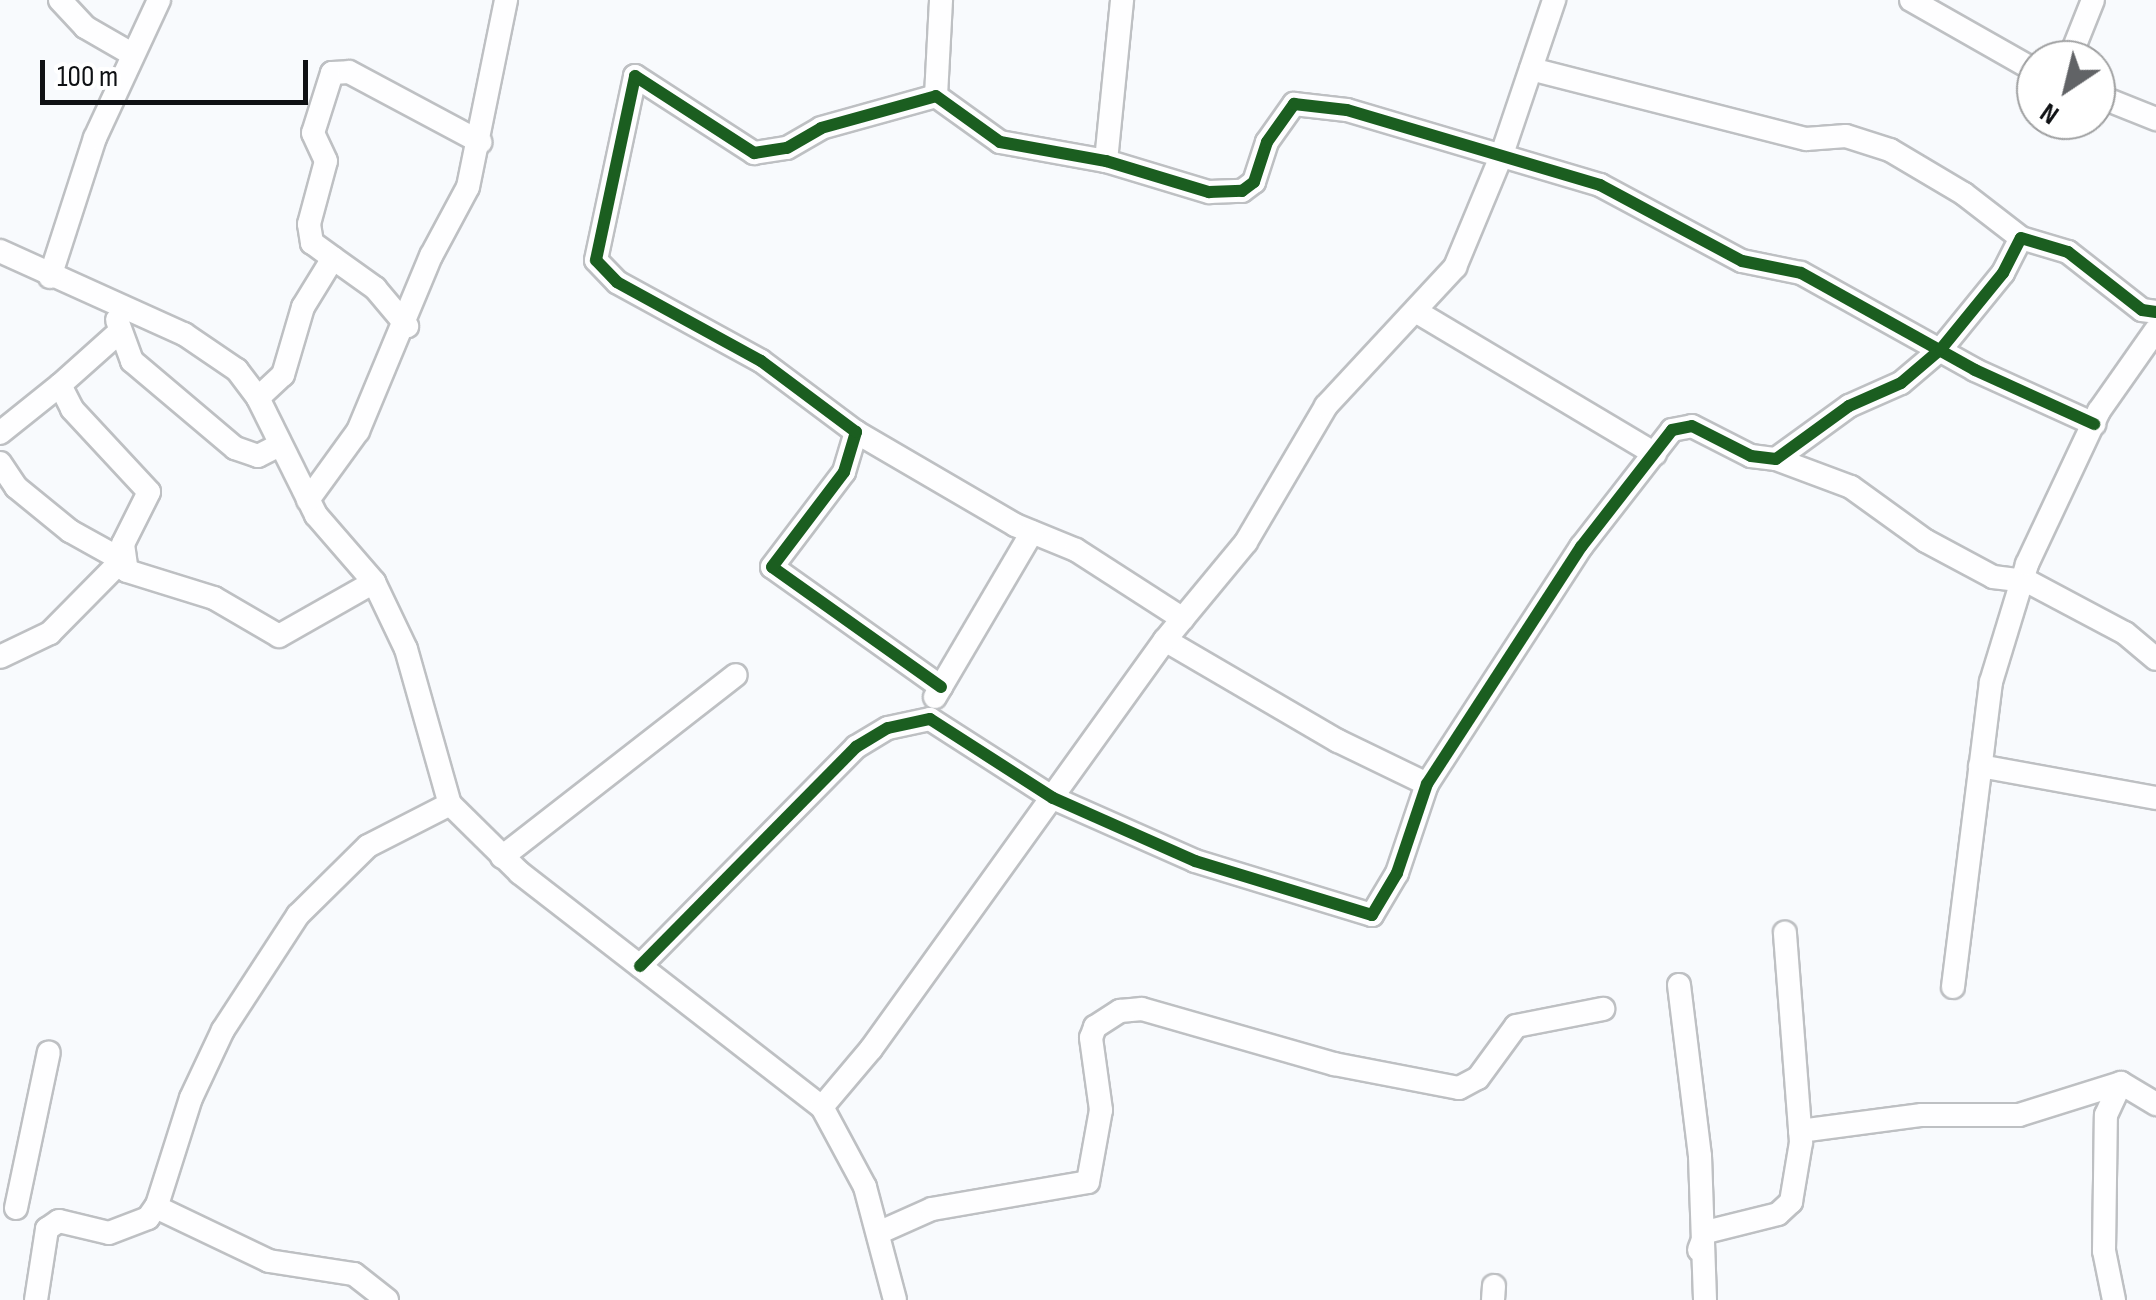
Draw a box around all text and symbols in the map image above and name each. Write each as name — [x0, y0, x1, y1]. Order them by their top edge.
scale bar — [45, 40, 312, 102]
north arrow — [2016, 40, 2116, 140]
text: 100 m — [57, 59, 118, 95]
text: N — [2034, 96, 2065, 131]

